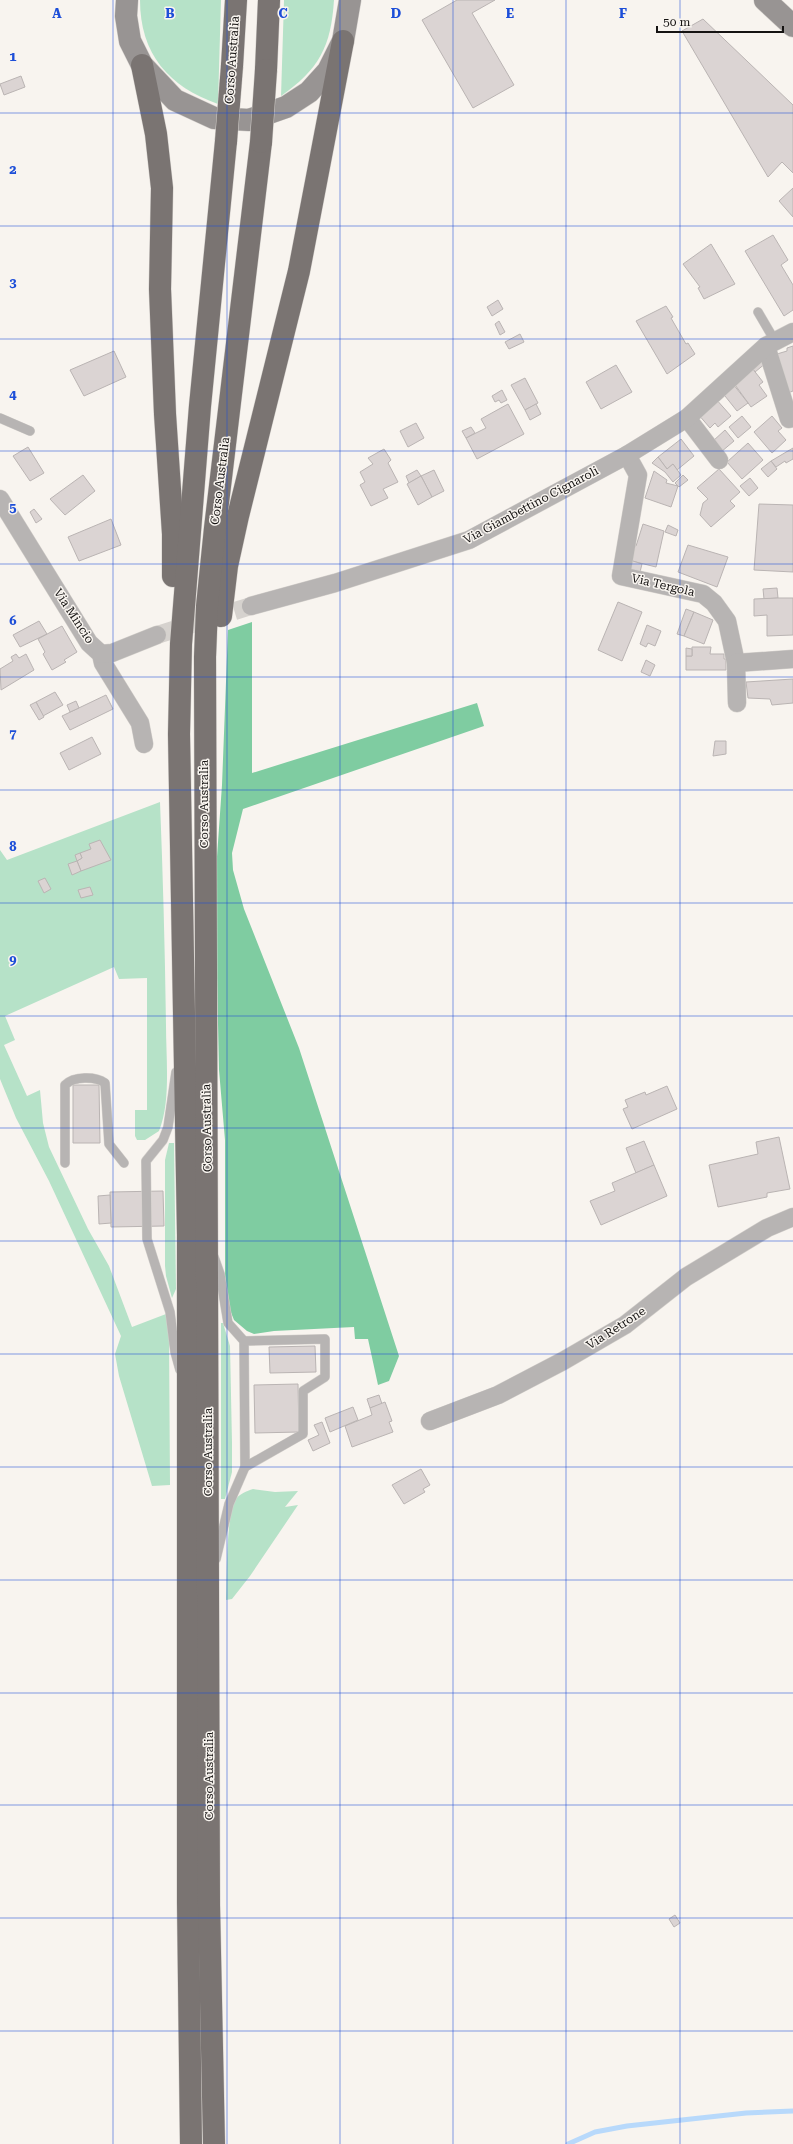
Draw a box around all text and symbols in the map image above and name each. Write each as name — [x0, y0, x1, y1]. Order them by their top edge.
text: A — [52, 6, 62, 21]
text: B — [165, 6, 175, 21]
text: C — [278, 6, 288, 21]
text: D — [391, 6, 401, 21]
text: E — [506, 6, 514, 21]
text: F — [619, 6, 627, 21]
scale bar — [657, 8, 783, 34]
street label: Corso Australia — [222, 15, 242, 105]
text: 50 m — [663, 15, 690, 29]
text: 1 — [9, 49, 17, 64]
text: 2 — [9, 162, 17, 177]
text: 3 — [9, 275, 17, 290]
text: 4 — [9, 387, 17, 402]
street label: Corso Australia — [208, 436, 232, 526]
street label: Via Giambettino Cignaroli — [461, 463, 601, 547]
text: 5 — [9, 500, 17, 515]
street label: Via Tergola — [630, 571, 696, 599]
street label: Via Mincio — [51, 586, 97, 646]
text: 6 — [9, 613, 17, 628]
text: 7 — [9, 726, 17, 741]
street label: Corso Australia — [197, 759, 211, 848]
text: 8 — [9, 839, 17, 854]
text: 9 — [9, 952, 17, 967]
street label: Corso Australia — [199, 1083, 215, 1172]
street label: Via Retrone — [584, 1304, 648, 1352]
street label: Corso Australia — [201, 1407, 215, 1496]
street label: Corso Australia — [202, 1731, 216, 1820]

